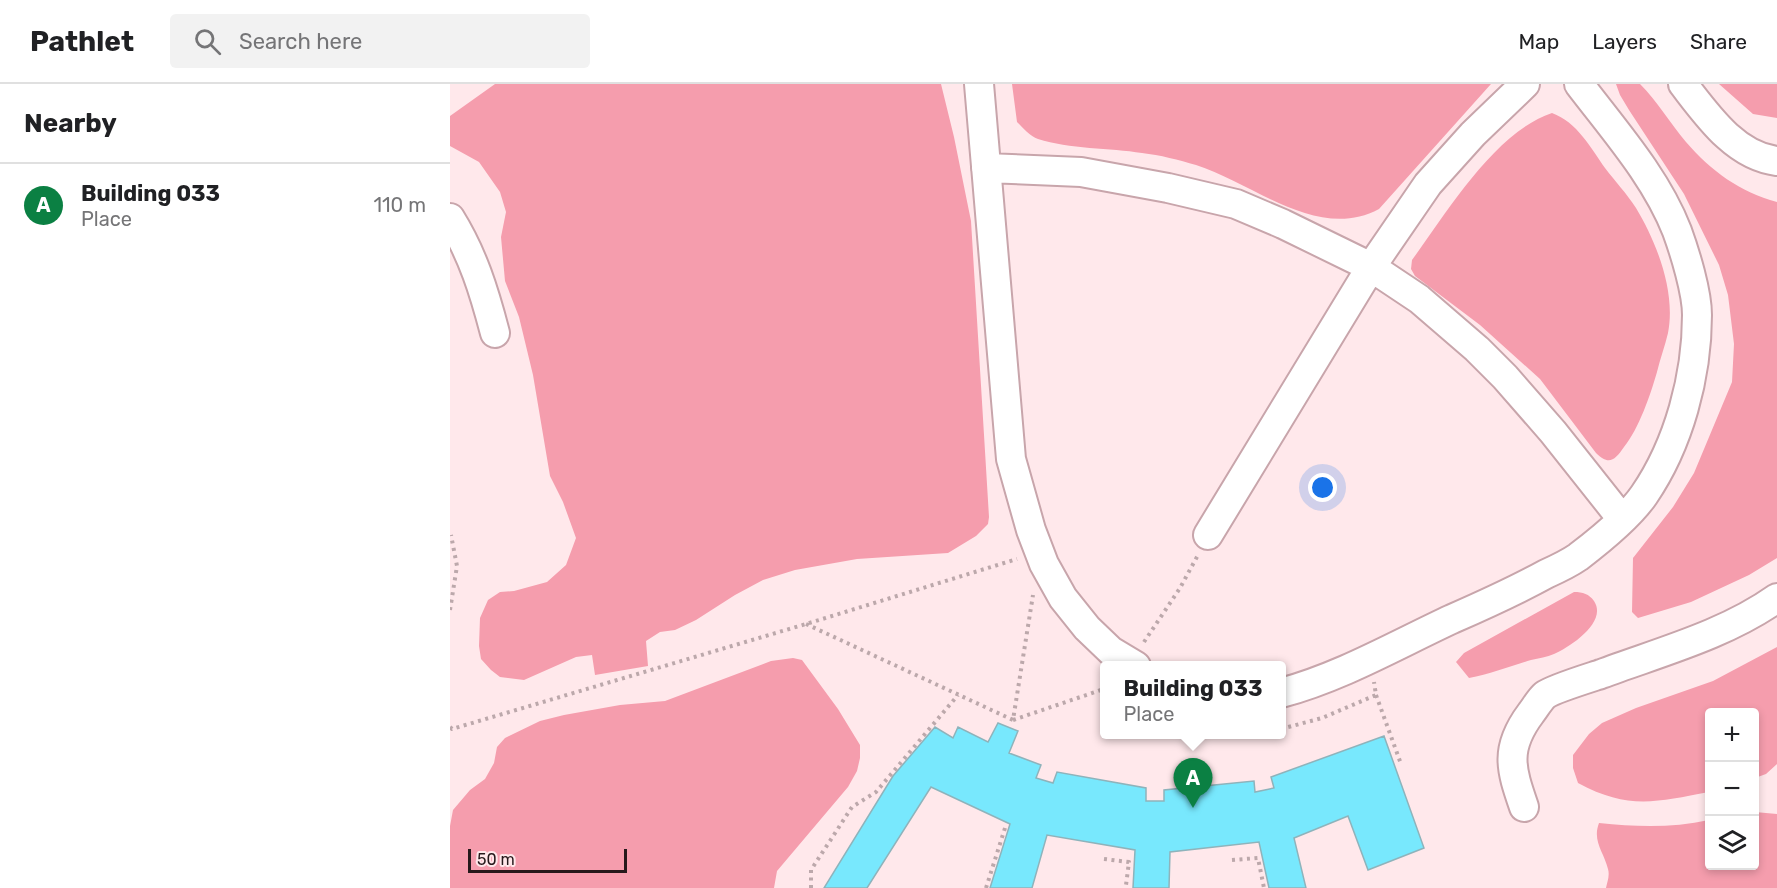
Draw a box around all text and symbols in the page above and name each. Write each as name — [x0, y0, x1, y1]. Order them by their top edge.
search box — [170, 14, 590, 68]
text: Pathlet — [30, 25, 134, 58]
icon: search — [191, 25, 224, 58]
text: Search here — [239, 28, 362, 55]
text: Map — [1518, 29, 1559, 54]
text: Layers — [1592, 29, 1657, 54]
text: Share — [1690, 29, 1747, 54]
text: Nearby — [24, 108, 117, 139]
text: Building 033 — [81, 180, 220, 207]
text: A — [36, 193, 51, 217]
text: 110 m — [374, 193, 426, 217]
text: Place — [81, 207, 132, 231]
your location — [1308, 473, 1337, 502]
popup — [1100, 661, 1286, 739]
text: Building 033 — [1123, 675, 1263, 702]
text: Place — [1123, 702, 1174, 726]
map controls — [1705, 708, 1759, 870]
button: + — [1705, 708, 1759, 762]
pin: A — [1174, 758, 1212, 808]
button: − — [1705, 762, 1759, 816]
button: layers — [1705, 816, 1759, 870]
scale bar — [468, 846, 627, 874]
text: 50 m — [477, 850, 515, 869]

